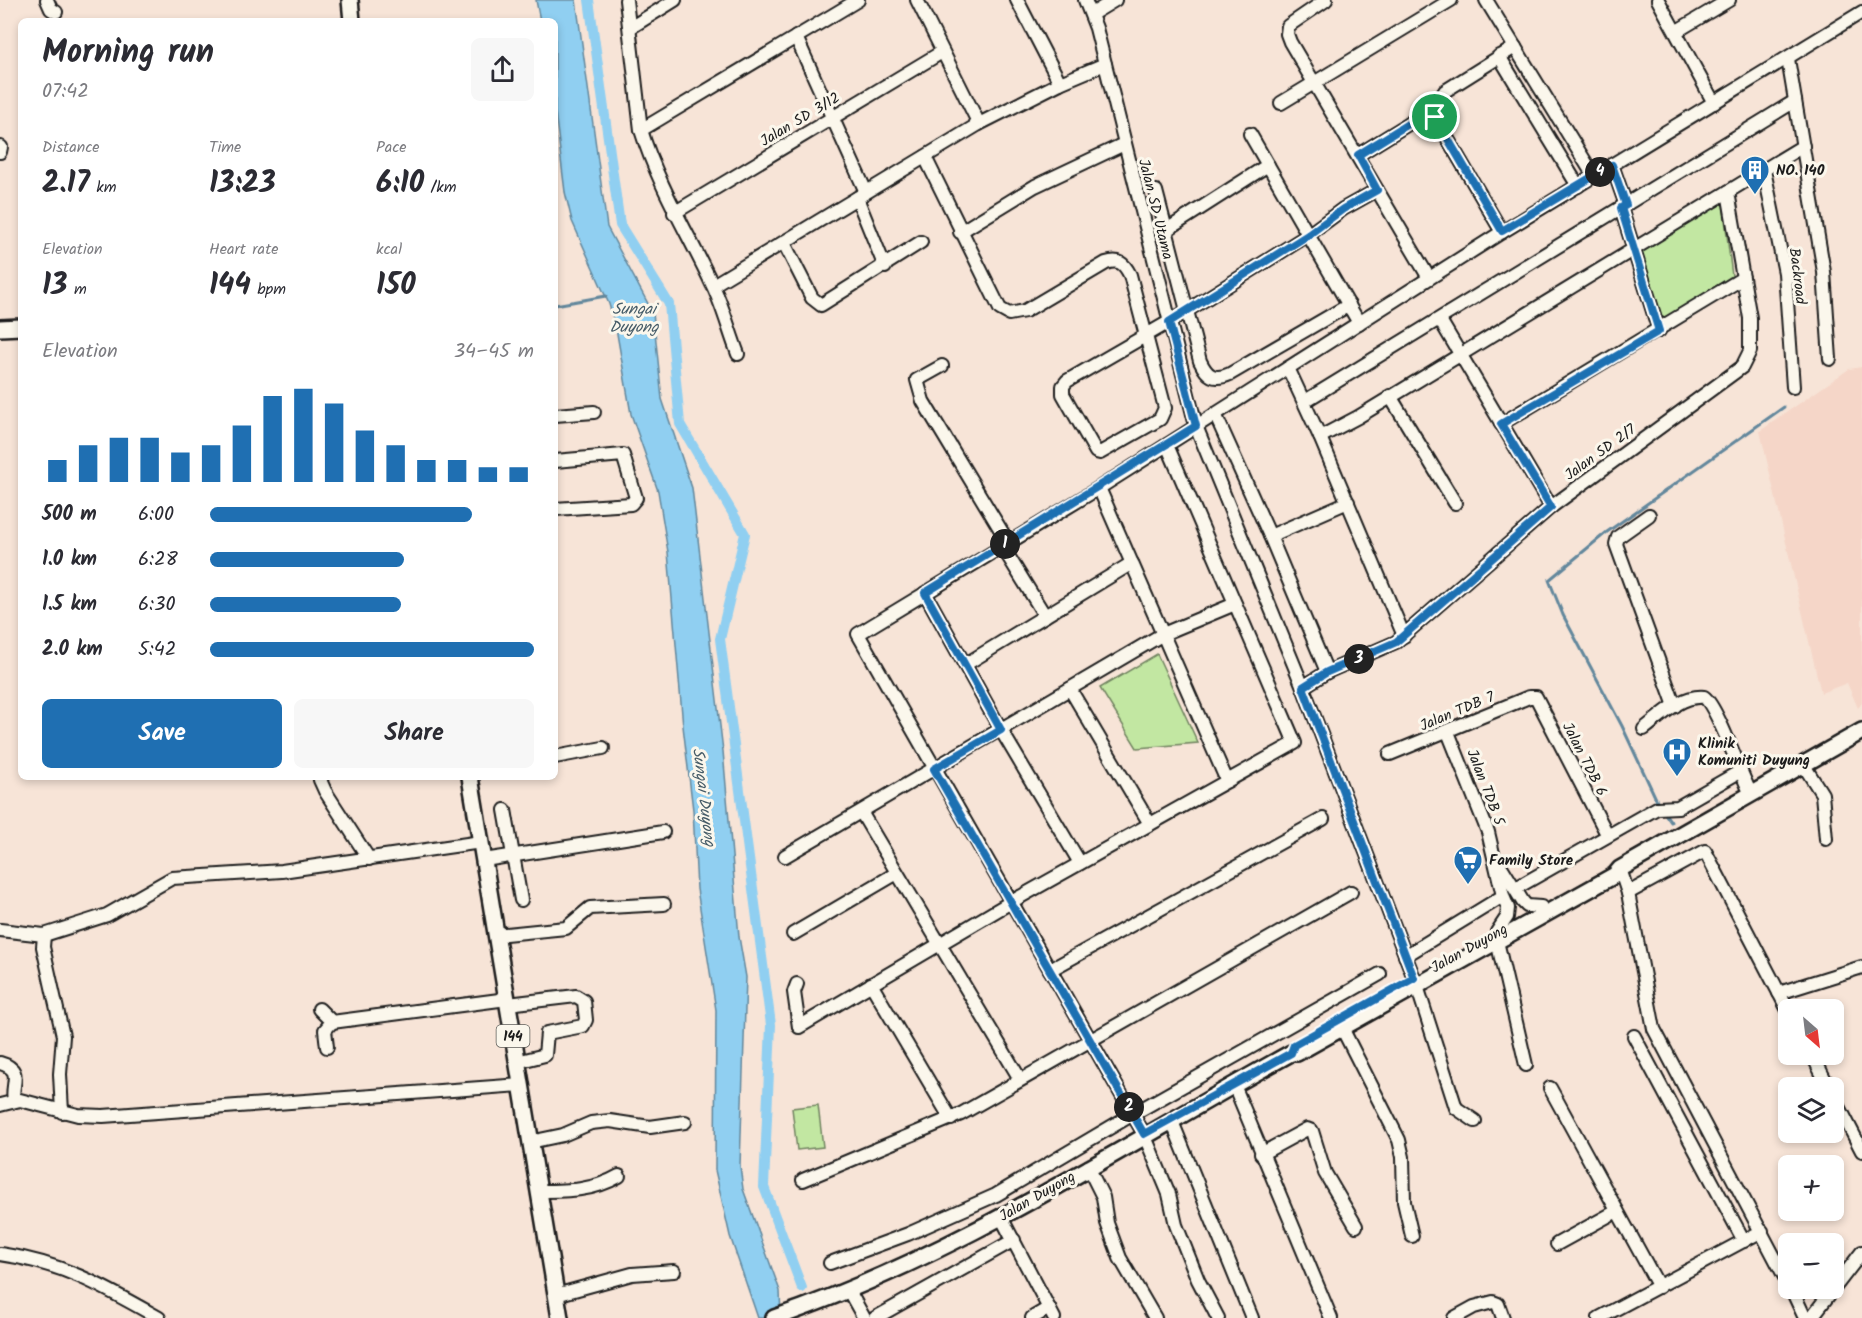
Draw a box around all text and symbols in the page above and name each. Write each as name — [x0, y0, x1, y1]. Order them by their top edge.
text: Morning run — [42, 27, 214, 80]
button: share — [471, 38, 534, 101]
text: 07:42 — [42, 76, 89, 108]
street label: Jalan SD 3/12 — [756, 86, 845, 153]
pin — [1409, 91, 1460, 142]
icon: arrive — [1418, 100, 1451, 133]
text: Distance — [42, 135, 100, 160]
text: Time — [209, 135, 241, 160]
text: Pace — [376, 135, 407, 160]
building icon: NO. 140 — [1739, 154, 1771, 196]
street label: Jalan SD Utama — [1131, 156, 1179, 262]
pin: 4 — [1585, 157, 1615, 187]
text: 4 — [1596, 159, 1604, 184]
place label: NO. 140 — [1776, 159, 1825, 183]
text: 2.17 — [42, 160, 90, 208]
text: 13:23 — [209, 160, 276, 208]
text: 6:10 — [376, 160, 424, 208]
text: km — [90, 175, 116, 200]
text: /km — [424, 175, 456, 200]
text: Elevation — [42, 237, 103, 262]
text: Heart rate — [209, 237, 279, 262]
text: kcal — [376, 237, 402, 262]
street label: Backroad — [1782, 247, 1812, 306]
text: 13 — [42, 262, 67, 310]
text: 144 — [209, 262, 251, 310]
text: 150 — [376, 262, 416, 310]
text: m — [67, 277, 87, 302]
text: bpm — [251, 277, 286, 302]
water label: Sungai Duyong — [610, 297, 660, 340]
text: Elevation — [42, 336, 118, 368]
text: 34–45 m — [454, 336, 534, 368]
street label: Jalan SD 2/7 — [1560, 418, 1642, 487]
text: 500 m — [42, 499, 97, 531]
text: 6:00 — [138, 499, 174, 531]
pin: 1 — [990, 529, 1020, 559]
text: 1 — [1003, 531, 1007, 556]
text: 1.0 km — [42, 544, 97, 576]
text: 6:28 — [138, 544, 178, 576]
text: 1.5 km — [42, 589, 97, 621]
text: 6:30 — [138, 589, 175, 621]
text: 2.0 km — [42, 634, 103, 666]
text: 5:42 — [138, 634, 176, 666]
pin: 3 — [1344, 644, 1374, 674]
text: 3 — [1355, 646, 1363, 671]
street label: Jalan TDB 7 — [1416, 685, 1499, 738]
button: Save — [42, 699, 282, 768]
button: Share — [294, 699, 534, 768]
street label: Jalan TDB 6 — [1555, 718, 1613, 801]
place label: Klinik Komuniti Duyung — [1698, 732, 1810, 773]
hospital icon: Klinik Komuniti Duyung — [1661, 736, 1693, 778]
street label: Jalan TDB 5 — [1460, 746, 1511, 830]
water label: Sungai Duyong — [685, 747, 722, 849]
supermarket icon: Family Store — [1452, 844, 1484, 886]
place label: Family Store — [1489, 849, 1574, 873]
street label: Jalan Duyong — [1427, 918, 1512, 980]
north arrow — [1778, 999, 1844, 1065]
map controls — [1778, 999, 1844, 1299]
road number: 144 — [496, 1025, 530, 1047]
button: layers — [1778, 1077, 1844, 1143]
pin: 2 — [1114, 1092, 1144, 1122]
text: 2 — [1124, 1094, 1134, 1119]
button: + — [1778, 1155, 1844, 1221]
street label: Jalan Duyong — [995, 1165, 1080, 1228]
button: − — [1778, 1233, 1844, 1299]

